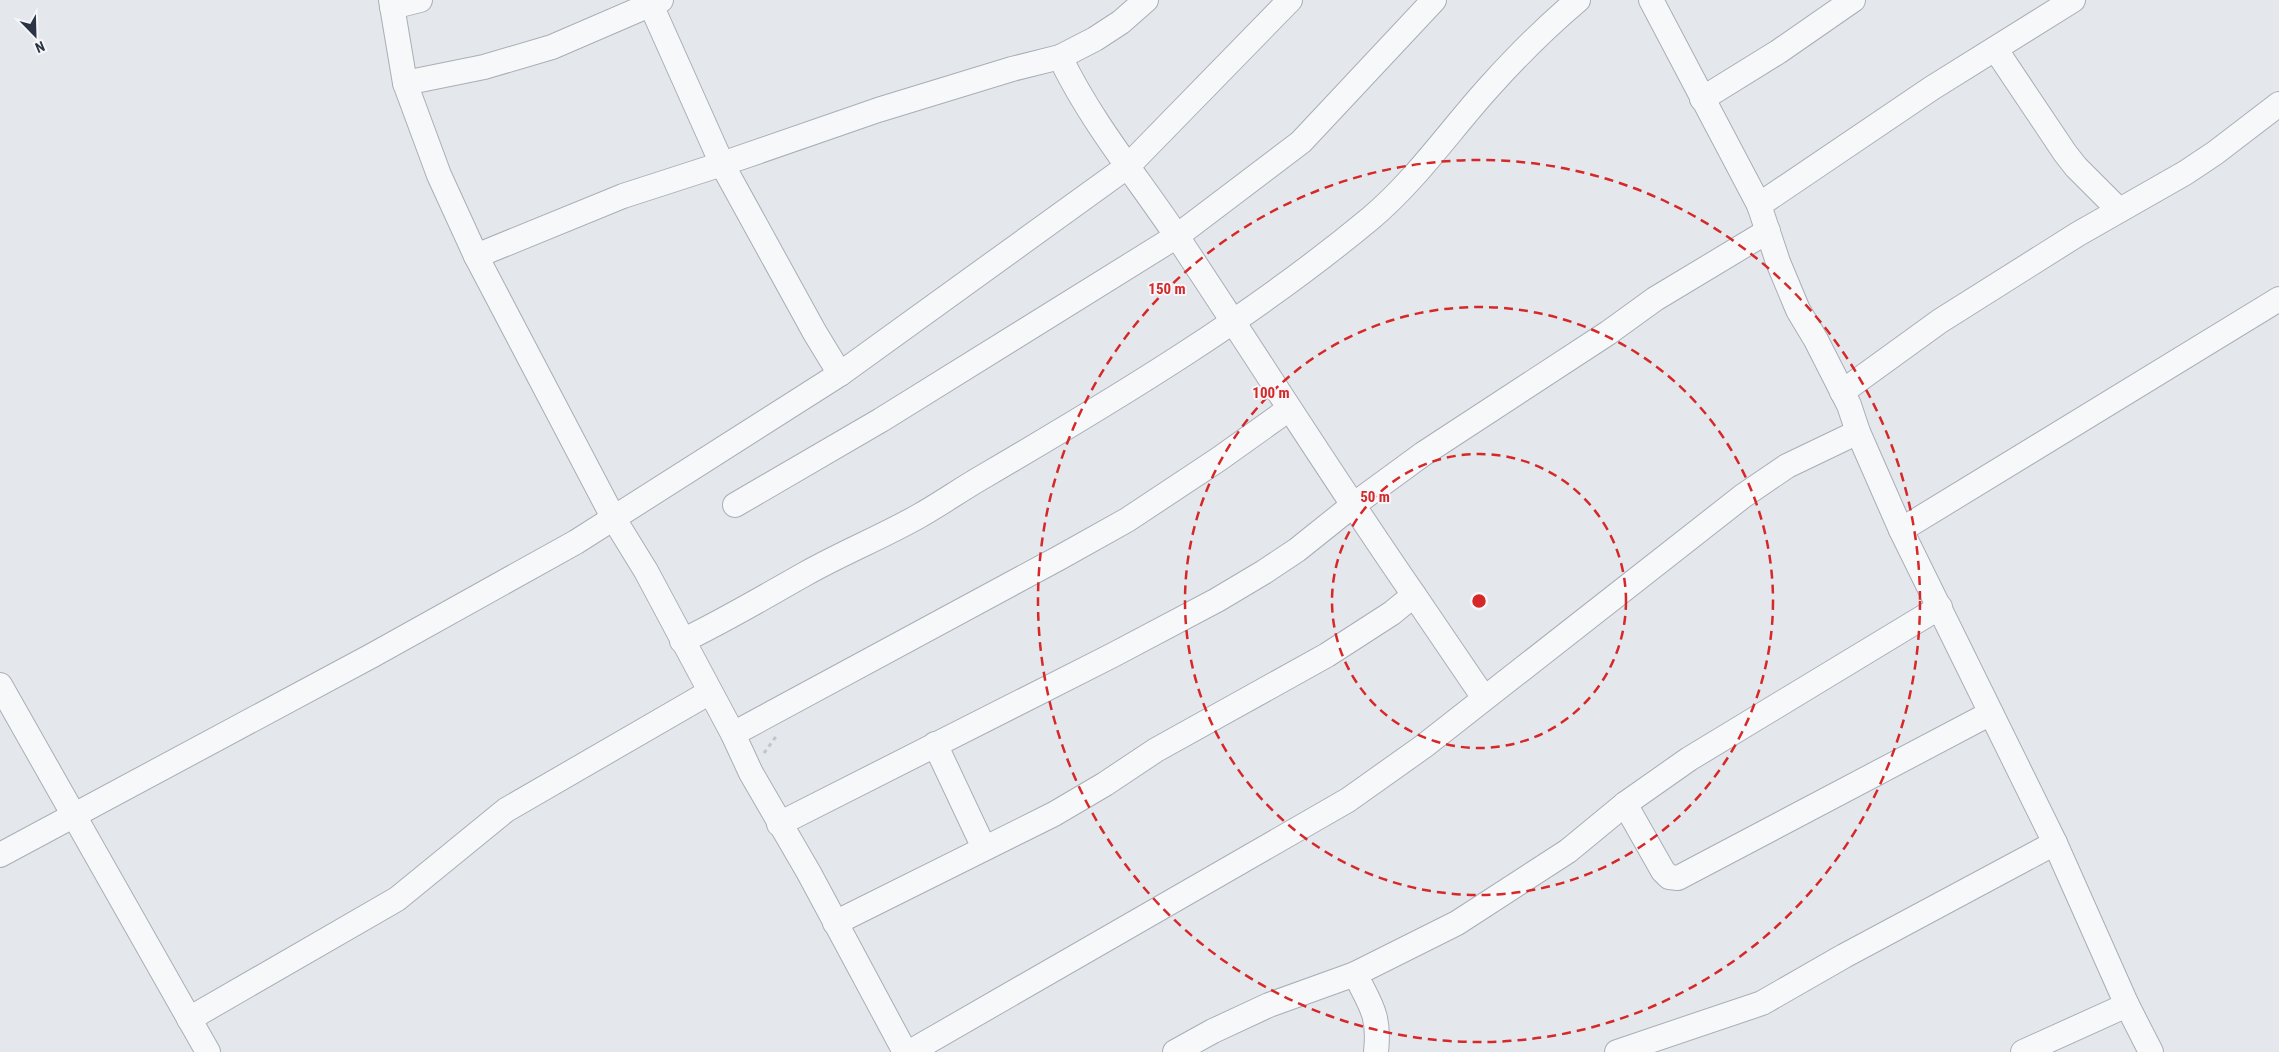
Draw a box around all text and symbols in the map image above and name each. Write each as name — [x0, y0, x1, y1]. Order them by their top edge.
north arrow — [10, 10, 60, 60]
text: N — [33, 38, 47, 56]
text: 150 m — [1148, 280, 1186, 298]
text: 100 m — [1252, 384, 1290, 402]
text: 50 m — [1360, 488, 1390, 506]
centre of rings — [1470, 592, 1488, 610]

